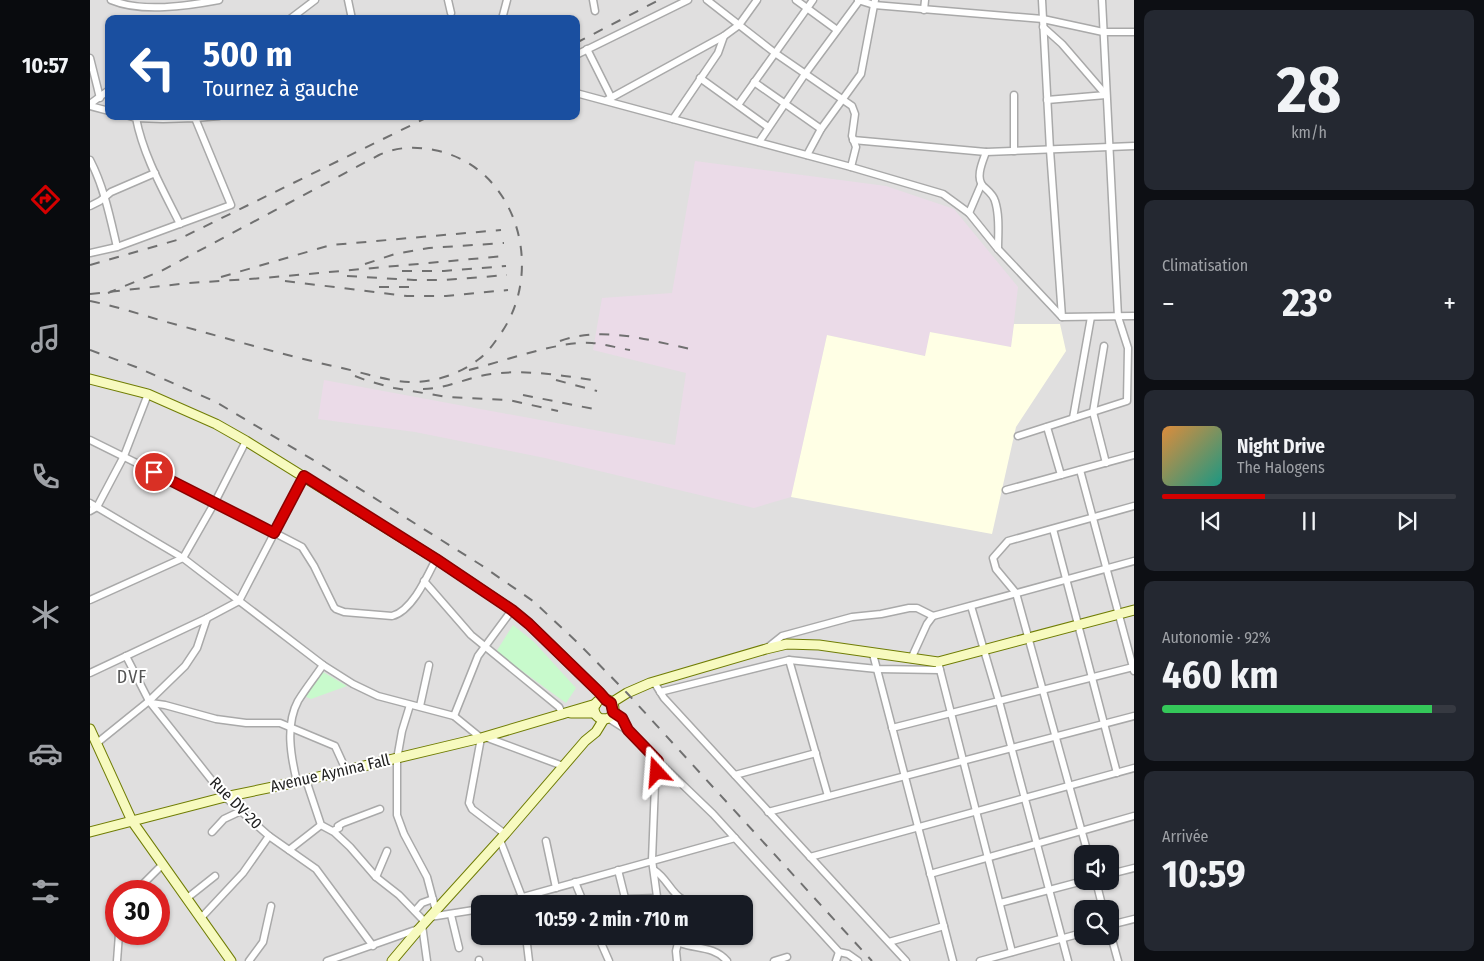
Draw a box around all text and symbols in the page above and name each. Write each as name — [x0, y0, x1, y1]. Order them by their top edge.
text: 500 m — [203, 33, 292, 75]
icon: left — [120, 35, 185, 100]
text: 28 — [1277, 51, 1341, 129]
text: 10:57 — [22, 52, 68, 79]
text: Tournez à gauche — [203, 75, 359, 102]
text: km/h — [1291, 123, 1327, 142]
icon: directions — [28, 182, 63, 217]
text: Climatisation — [1162, 256, 1248, 275]
text: 23° — [1282, 280, 1336, 326]
text: − — [1162, 287, 1175, 320]
text: + — [1443, 287, 1456, 320]
icon: music — [28, 321, 63, 356]
text: Night Drive — [1237, 435, 1325, 458]
pin — [133, 451, 175, 493]
icon: arrive — [140, 458, 168, 486]
text: The Halogens — [1237, 458, 1325, 477]
icon: phone — [28, 459, 63, 494]
icon: previous — [1197, 507, 1225, 535]
icon: pause — [1295, 507, 1323, 535]
icon: next — [1393, 507, 1421, 535]
icon: climate — [28, 597, 63, 632]
text: Autonomie · 92% — [1162, 628, 1271, 647]
text: 460 km — [1162, 652, 1278, 698]
district label: DVF — [117, 666, 147, 688]
icon: car — [28, 736, 63, 771]
position arrow — [630, 745, 682, 797]
street label: Avenue Aynina Fall — [268, 750, 392, 796]
street label: Rue DV-20 — [206, 773, 266, 833]
text: Arrivée — [1162, 827, 1208, 846]
map controls — [1074, 845, 1119, 945]
button: sound — [1074, 845, 1119, 890]
text: 10:59 — [1162, 851, 1246, 897]
icon: filters — [28, 874, 63, 909]
speed limit sign: 30 — [105, 880, 170, 945]
button: search — [1074, 900, 1119, 945]
text: 10:59 · 2 min · 710 m — [535, 908, 689, 931]

